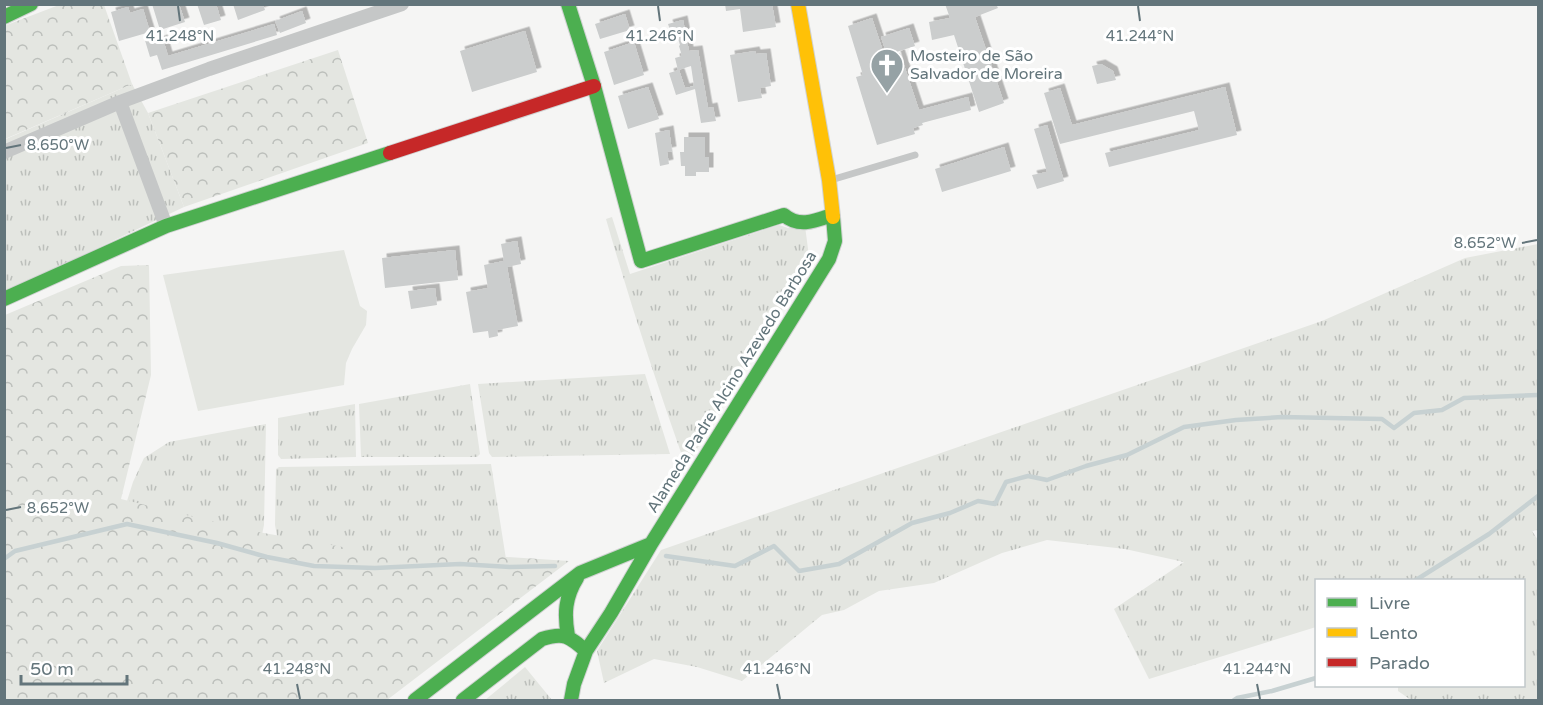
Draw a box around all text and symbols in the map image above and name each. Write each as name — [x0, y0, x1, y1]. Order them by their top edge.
text: 41.248°N — [146, 27, 214, 45]
text: 41.246°N — [626, 27, 694, 45]
text: 41.244°N — [1106, 27, 1174, 45]
place label: Mosteiro de São Salvador de Moreira — [910, 46, 1063, 84]
church icon: Mosteiro de São Salvador de Moreira — [869, 47, 905, 94]
text: 8.650°W — [27, 136, 89, 154]
text: 8.652°W — [1454, 234, 1516, 252]
street label: Alameda Padre Alcino Azevedo Barbosa — [643, 247, 821, 517]
text: 8.652°W — [27, 499, 89, 517]
legend — [1315, 579, 1525, 687]
text: Livre — [1369, 592, 1410, 614]
text: Lento — [1369, 622, 1418, 644]
scale bar — [21, 648, 128, 686]
text: Parado — [1369, 652, 1430, 674]
text: 50 m — [30, 658, 74, 680]
text: 41.248°N — [263, 660, 331, 678]
text: 41.246°N — [743, 660, 811, 678]
text: 41.244°N — [1223, 660, 1291, 678]

